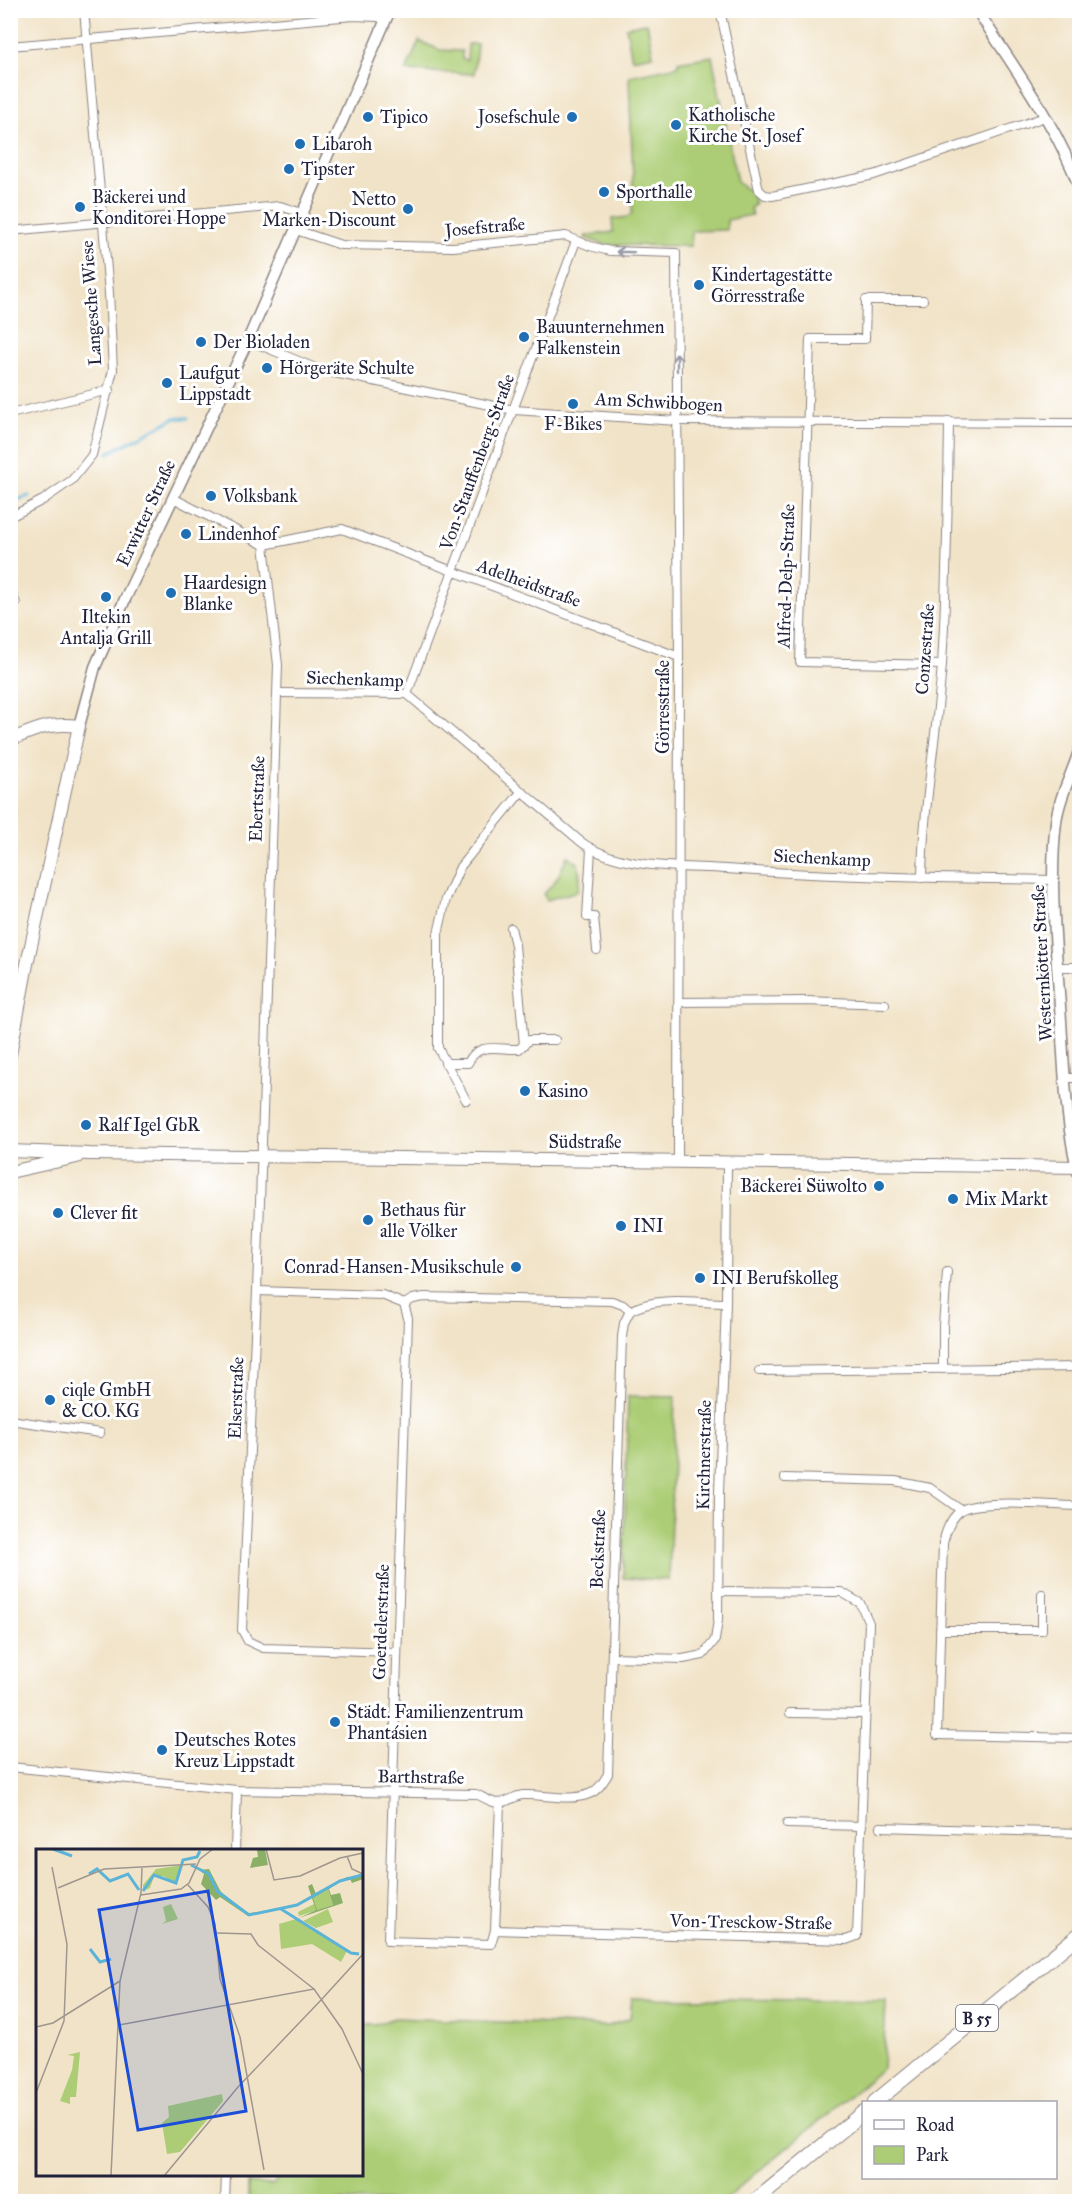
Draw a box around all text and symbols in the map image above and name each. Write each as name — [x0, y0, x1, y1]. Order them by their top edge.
place label: Katholische Kirche St. Josef — [688, 104, 805, 148]
place label: Tipico — [380, 106, 428, 128]
place label: Josefschule — [476, 106, 560, 129]
marker: Tipico — [361, 110, 375, 124]
marker: Josefschule — [565, 110, 579, 124]
marker: Katholische Kirche St. Josef — [669, 118, 683, 132]
place label: Libaroh — [312, 133, 372, 155]
marker: Libaroh — [293, 137, 307, 151]
place label: Tipster — [301, 158, 355, 180]
marker: Tipster — [282, 162, 296, 176]
place label: Sporthalle — [616, 181, 692, 203]
marker: Sporthalle — [597, 185, 611, 199]
place label: Bäckerei und Konditorei Hoppe — [92, 186, 226, 229]
place label: Netto Marken-Discount — [262, 188, 397, 231]
marker: Bäckerei und Konditorei Hoppe — [73, 200, 87, 214]
marker: Netto Marken-Discount — [401, 202, 415, 216]
street label: Josefstraße — [442, 213, 526, 243]
street label: Langesche Wiese — [76, 240, 107, 366]
one-way arrow — [616, 246, 636, 257]
place label: Kindertagestätte Görresstraße — [711, 264, 832, 307]
marker: Kindertagestätte Görresstraße — [692, 278, 706, 292]
place label: Bauunternehmen Falkenstein — [536, 316, 665, 359]
marker: Bauunternehmen Falkenstein — [517, 330, 531, 344]
place label: Der Bioladen — [213, 331, 310, 353]
marker: Der Bioladen — [194, 335, 208, 349]
one-way arrow — [671, 353, 683, 373]
place label: Hörgeräte Schulte — [279, 357, 414, 380]
marker: Hörgeräte Schulte — [260, 361, 274, 375]
place label: Laufgut Lippstadt — [179, 362, 252, 405]
street label: Von-Stauffenberg-Straße — [434, 371, 520, 555]
marker: Laufgut Lippstadt — [160, 376, 174, 390]
street label: Am Schwibbogen — [594, 388, 724, 417]
marker: F-Bikes — [566, 397, 580, 411]
place label: F-Bikes — [544, 413, 602, 435]
street label: Erwitter Straße — [112, 456, 180, 570]
place label: Volksbank — [222, 485, 298, 507]
marker: Volksbank — [204, 489, 218, 503]
street label: Alfred-Delp-Straße — [772, 503, 800, 650]
place label: Lindenhof — [198, 523, 280, 545]
marker: Lindenhof — [179, 527, 193, 541]
street label: Adelheidstraße — [473, 554, 584, 612]
place label: Haardesign Blanke — [183, 572, 267, 615]
marker: Haardesign Blanke — [164, 586, 178, 600]
marker: Iltekin Antalja Grill — [99, 590, 113, 604]
street label: Conzestraße — [911, 603, 939, 695]
place label: Iltekin Antalja Grill — [59, 606, 152, 649]
street label: Görresstraße — [652, 660, 674, 754]
street label: Siechenkamp — [306, 666, 404, 692]
street label: Ebertstraße — [244, 755, 270, 843]
street label: Siechenkamp — [773, 844, 871, 872]
street label: Westernkötter Straße — [1027, 884, 1057, 1042]
place label: Kasino — [537, 1080, 588, 1102]
marker: Kasino — [518, 1084, 532, 1098]
place label: Ralf Igel GbR — [98, 1114, 201, 1137]
marker: Ralf Igel GbR — [79, 1118, 93, 1132]
street label: Südstraße — [548, 1131, 622, 1153]
place label: Bäckerei Süwolto — [740, 1175, 867, 1197]
marker: Bäckerei Süwolto — [872, 1179, 886, 1193]
place label: Mix Markt — [965, 1188, 1048, 1210]
marker: Mix Markt — [946, 1192, 960, 1206]
place label: Bethaus für alle Völker — [380, 1199, 466, 1242]
place label: Clever fit — [70, 1202, 138, 1224]
marker: Clever fit — [51, 1206, 65, 1220]
marker: Bethaus für alle Völker — [361, 1213, 375, 1227]
place label: INI — [633, 1215, 664, 1237]
marker: INI — [614, 1219, 628, 1233]
place label: Conrad-Hansen-Musikschule — [284, 1256, 504, 1278]
marker: Conrad-Hansen-Musikschule — [509, 1260, 523, 1274]
place label: INI Berufskolleg — [712, 1267, 838, 1290]
marker: INI Berufskolleg — [693, 1271, 707, 1285]
street label: Elserstraße — [224, 1356, 248, 1440]
place label: ciqle GmbH & CO. KG — [62, 1379, 151, 1422]
marker: ciqle GmbH & CO. KG — [43, 1393, 57, 1407]
street label: Kirchnerstraße — [692, 1400, 716, 1510]
street label: Beckstraße — [586, 1509, 610, 1589]
street label: Goerdelerstraße — [368, 1564, 394, 1680]
place label: Städt. Familienzentrum Phantásien — [347, 1701, 524, 1744]
marker: Städt. Familienzentrum Phantásien — [328, 1715, 342, 1729]
place label: Deutsches Rotes Kreuz Lippstadt — [174, 1729, 296, 1772]
marker: Deutsches Rotes Kreuz Lippstadt — [155, 1743, 169, 1757]
street label: Barthstraße — [377, 1765, 465, 1789]
inset map — [36, 1849, 363, 2176]
street label: Von-Tresckow-Straße — [669, 1910, 832, 1934]
road number: B 55 — [956, 2005, 998, 2031]
legend — [862, 2101, 1057, 2179]
text: Road — [916, 2114, 954, 2136]
text: Park — [916, 2144, 949, 2166]

